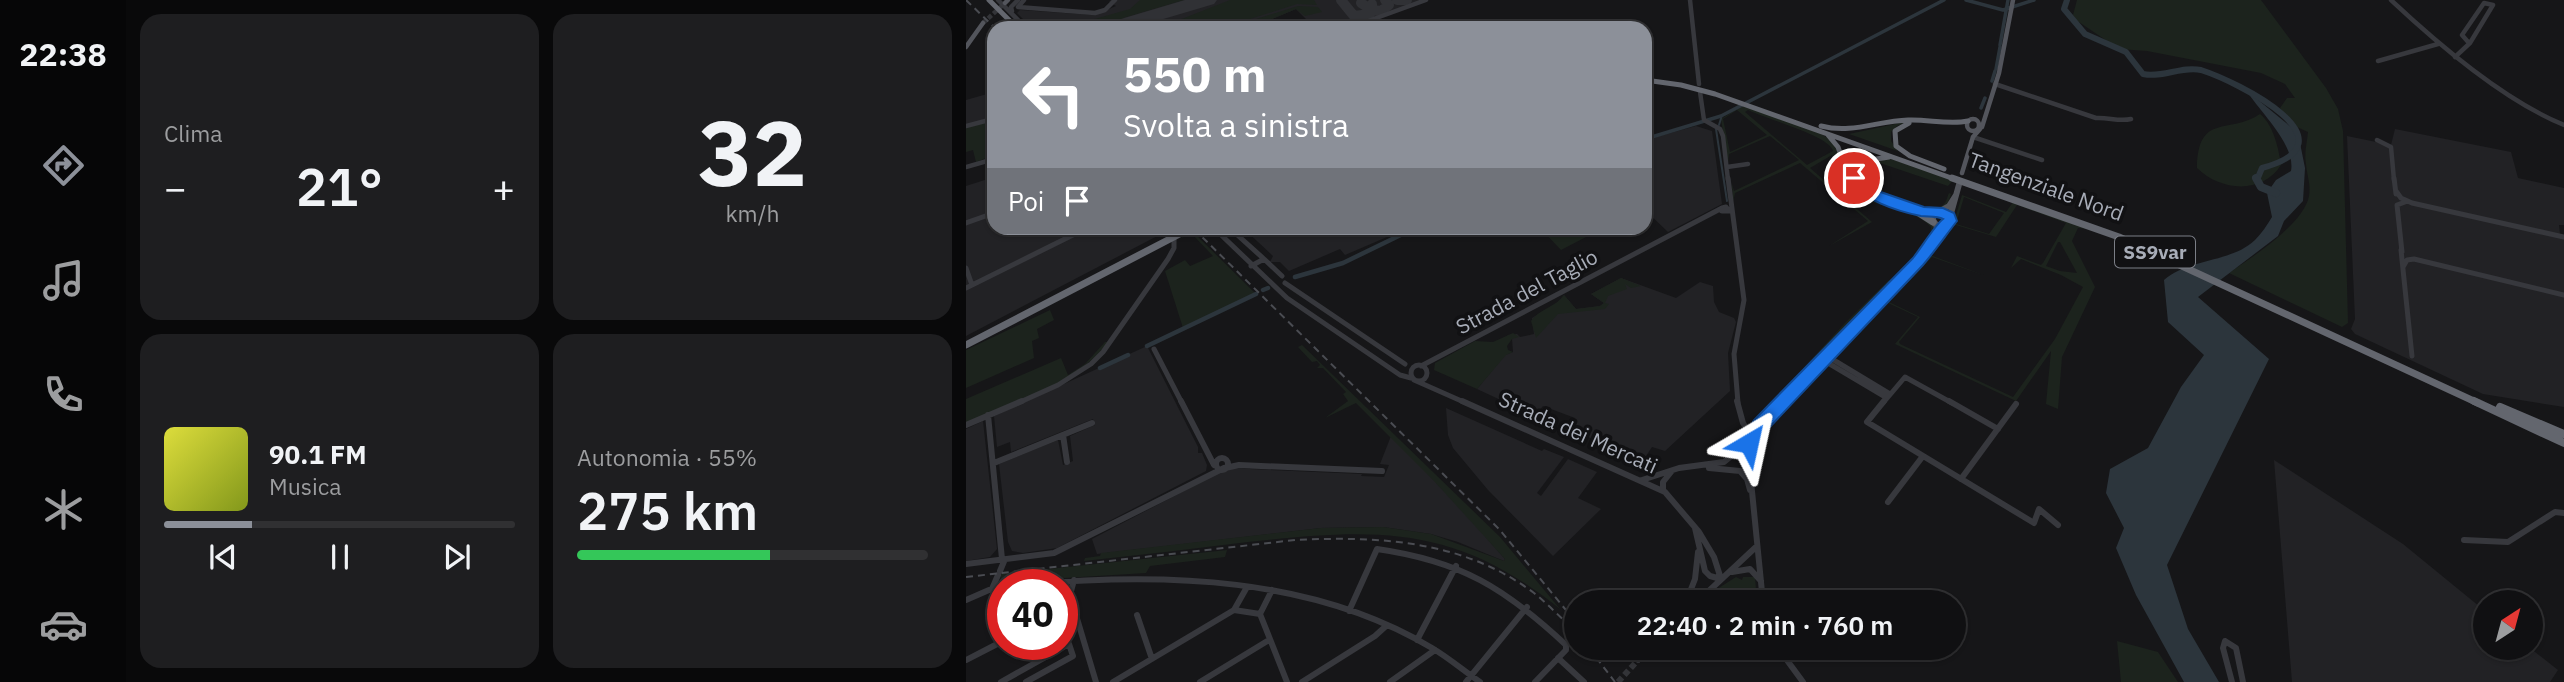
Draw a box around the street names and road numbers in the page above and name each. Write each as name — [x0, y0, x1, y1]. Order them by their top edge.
street label: Tangenziale Nord — [1965, 145, 2128, 227]
road number: SS9var — [2115, 236, 2195, 268]
street label: Strada del Taglio — [1451, 242, 1602, 340]
street label: Strada dei Mercati — [1494, 384, 1662, 480]

